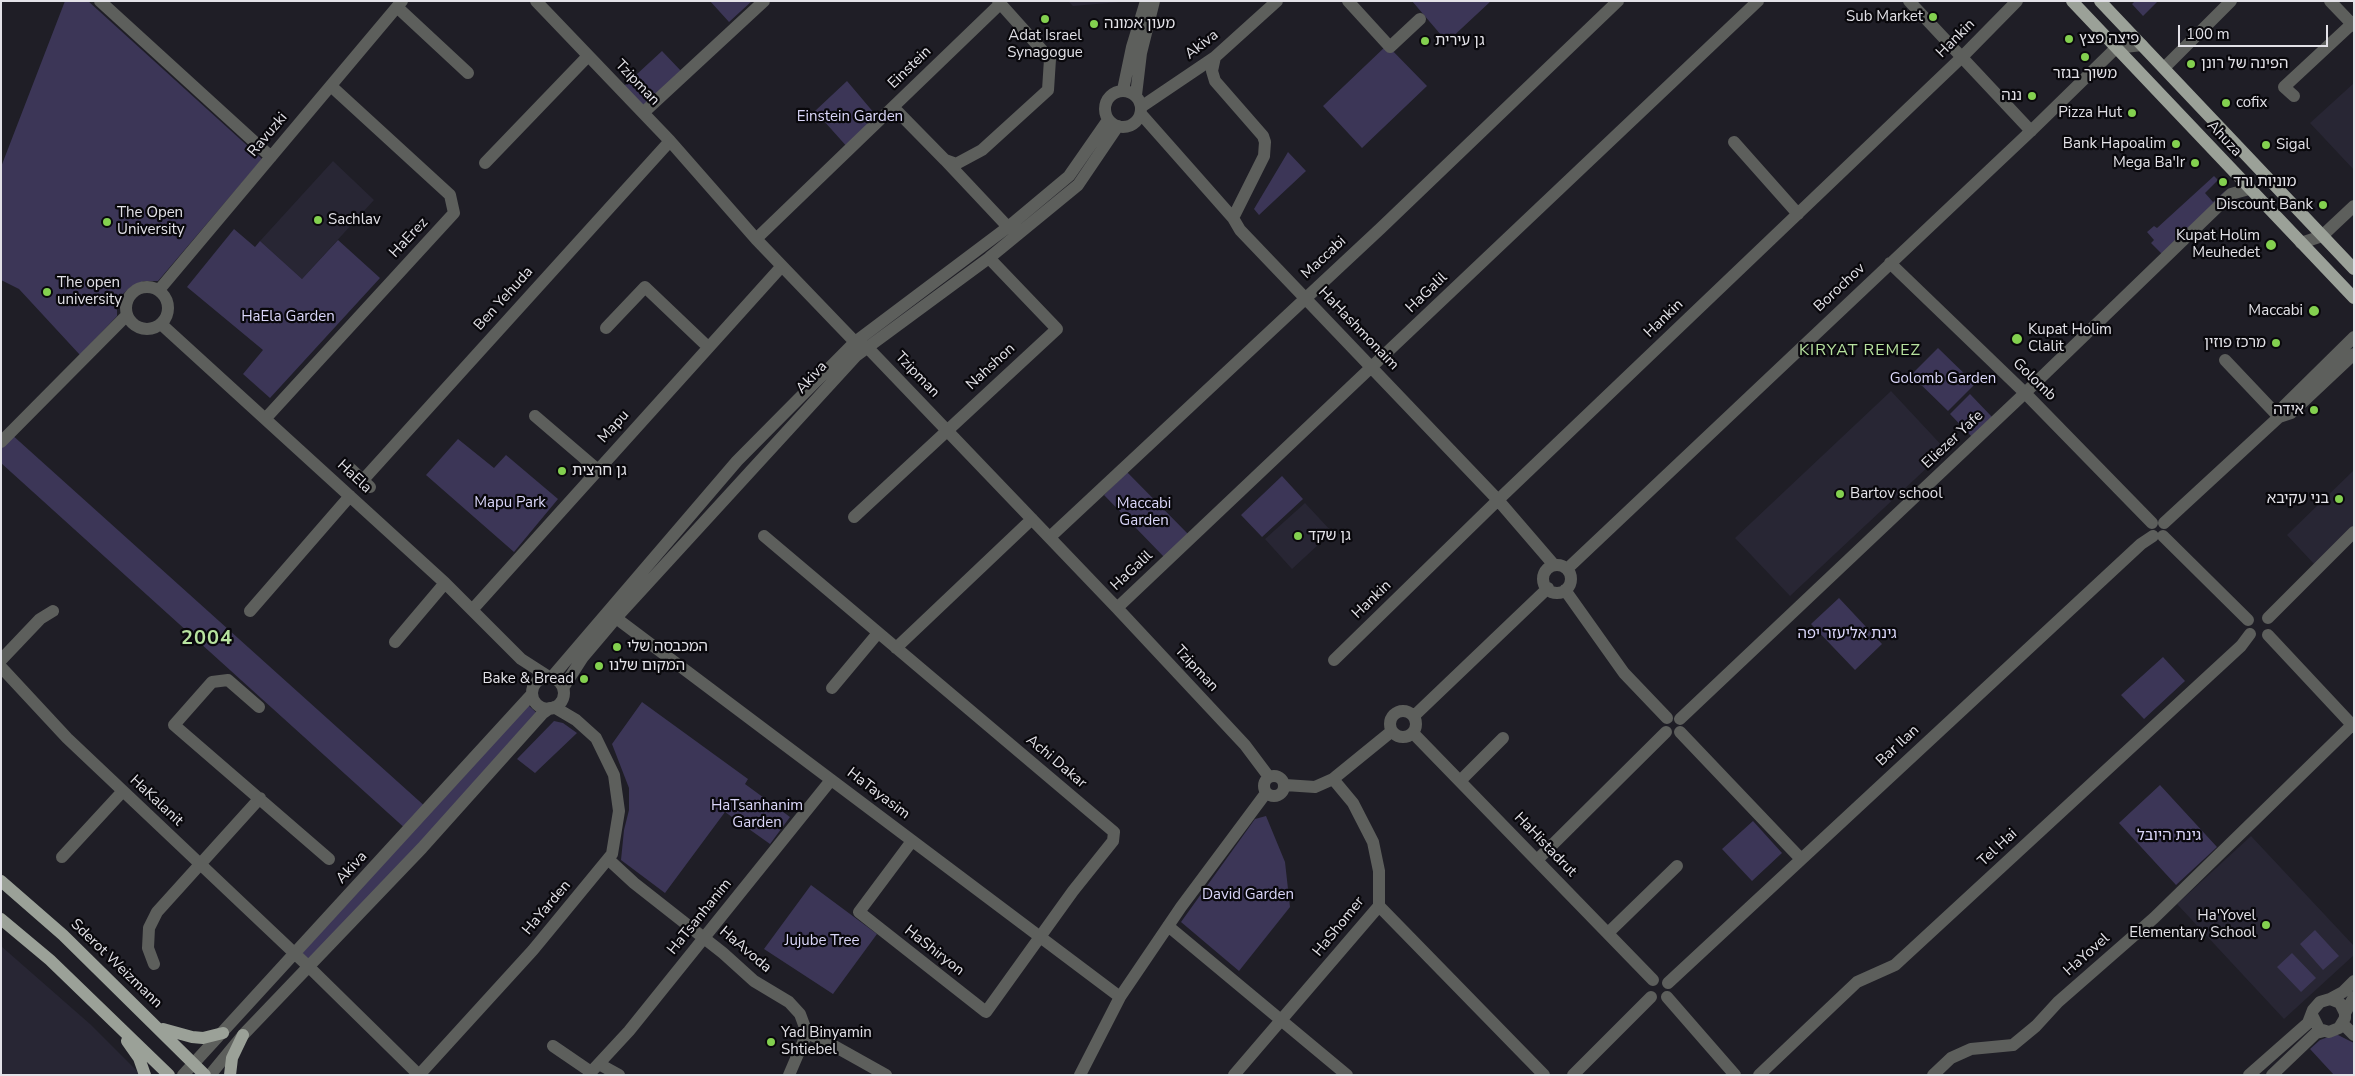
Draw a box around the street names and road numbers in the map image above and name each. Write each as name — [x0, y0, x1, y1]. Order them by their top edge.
street label: Hankin — [1933, 16, 1979, 62]
street label: Akiva — [1182, 26, 1222, 64]
street label: Einstein — [885, 43, 935, 93]
street label: Tzipman — [611, 56, 663, 110]
street label: Ravuzki — [244, 109, 292, 161]
street label: Ahuza — [2203, 117, 2245, 161]
street label: HaErez — [386, 214, 432, 262]
street label: Maccabi — [1298, 233, 1350, 283]
street label: Borochov — [1811, 260, 1869, 316]
street label: Ben Yehuda — [471, 263, 537, 335]
street label: HaGalil — [1403, 269, 1451, 317]
street label: HaHashmonaim — [1314, 284, 1402, 374]
street label: Hankin — [1641, 296, 1687, 342]
street label: Nahshon — [963, 340, 1019, 394]
street label: Tzipman — [891, 348, 943, 402]
street label: Golomb — [2008, 355, 2060, 405]
street label: Akiva — [793, 358, 831, 398]
street label: Mapu — [595, 407, 633, 447]
street label: Eliezer Yafe — [1919, 407, 1987, 473]
street label: HaEla — [333, 457, 375, 497]
street label: HaGalil — [1107, 547, 1157, 595]
street label: Hankin — [1349, 577, 1395, 623]
street label: Tzipman — [1170, 642, 1222, 696]
street label: Bar Ilan — [1873, 722, 1923, 770]
street label: Achi Dakar — [1022, 731, 1090, 793]
street label: HaTayasim — [843, 764, 913, 824]
street label: HaKalanit — [126, 772, 186, 830]
street label: HaHistadrut — [1510, 809, 1580, 881]
street label: Tel Hai — [1975, 825, 2021, 871]
street label: Akiva — [333, 848, 371, 888]
street label: HaTsanhanim — [664, 875, 736, 959]
street label: HaYarden — [519, 877, 575, 939]
street label: HaShomer — [1309, 893, 1369, 961]
street label: Sderot Weizmann — [66, 916, 166, 1012]
street label: HaShiryon — [901, 922, 967, 980]
street label: HaAvoda — [715, 923, 775, 977]
street label: HaYovel — [2060, 930, 2114, 980]

